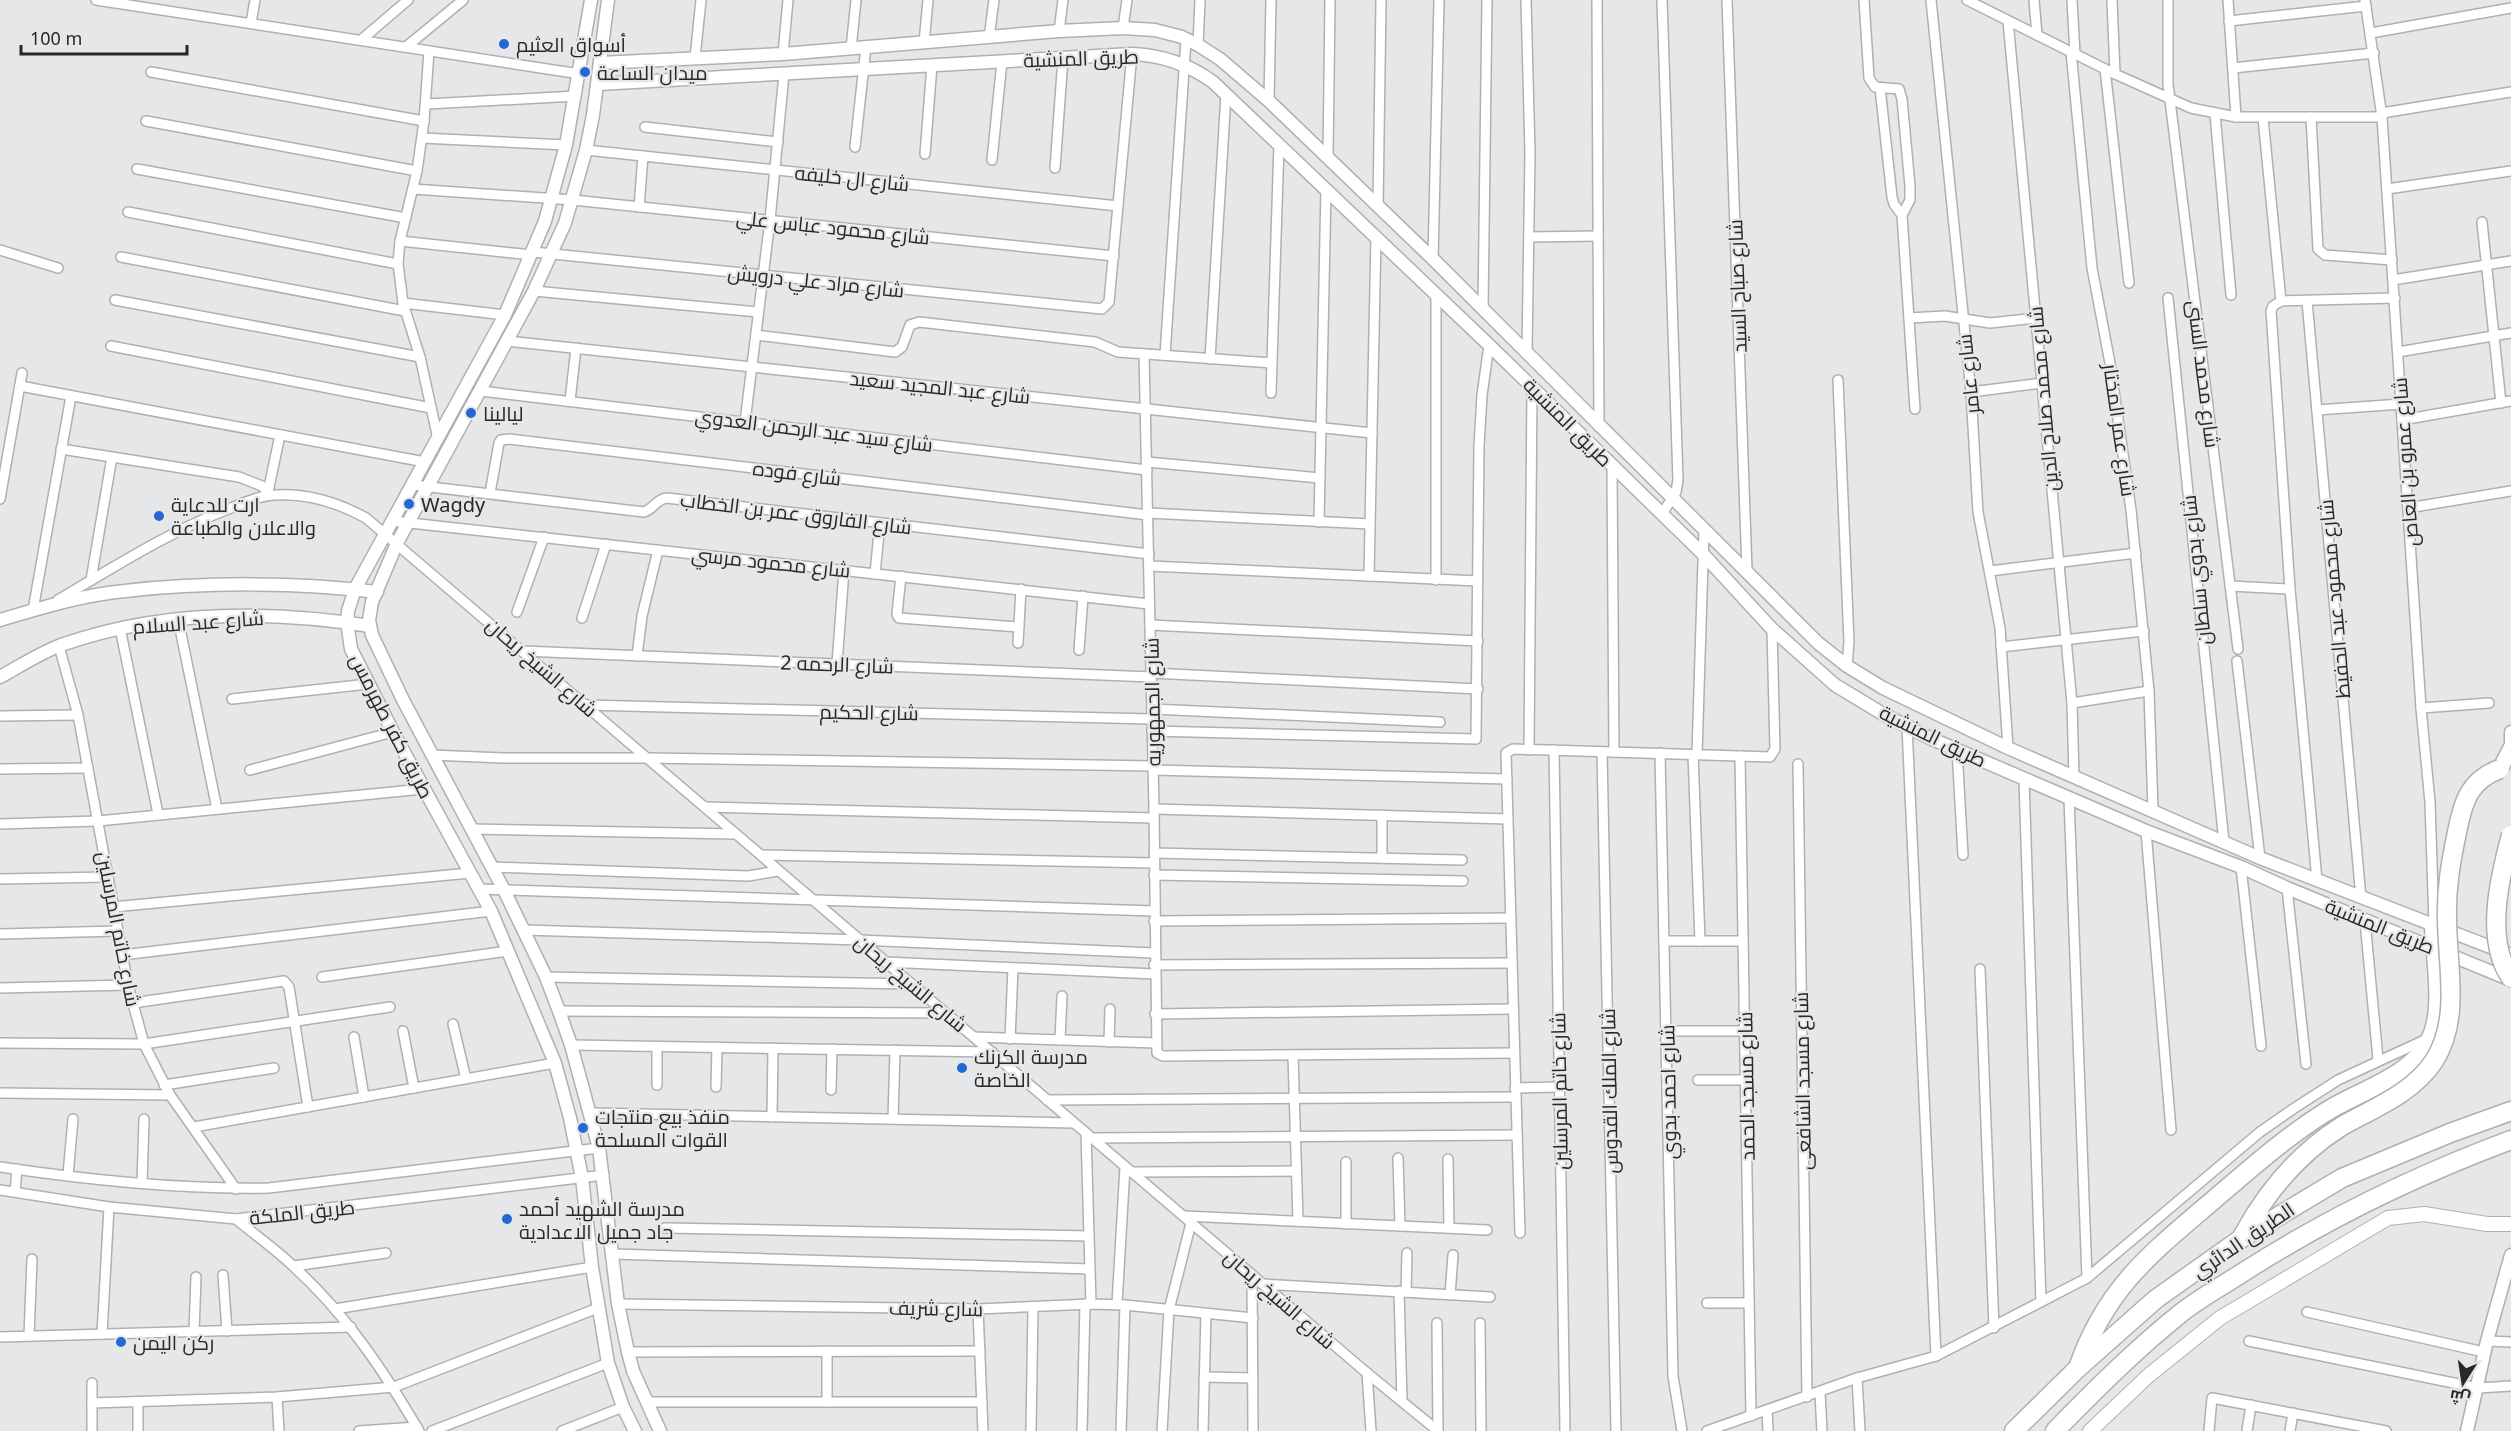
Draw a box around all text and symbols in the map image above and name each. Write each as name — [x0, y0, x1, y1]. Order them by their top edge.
scale bar — [21, 18, 188, 56]
text: 100 m — [30, 26, 82, 50]
place label: أسواق العثيم — [516, 31, 626, 59]
marker: أسواق العثيم — [497, 37, 511, 51]
street label: طريق المنشية — [1023, 42, 1139, 74]
place label: ميدان الساعة — [597, 59, 708, 86]
marker: ميدان الساعة — [578, 65, 592, 79]
street label: شارع ال خليفه — [793, 159, 911, 198]
street label: شارع محمود عباس علي — [734, 203, 931, 254]
street label: شارع صباح السيد — [1721, 219, 1754, 353]
street label: شارع مراد علي درويش — [726, 258, 906, 307]
street label: شارع محمد السنى — [2181, 299, 2226, 449]
street label: شارع محمد صلاح الدين — [2021, 305, 2066, 493]
street label: شارع عامر — [1950, 332, 1987, 416]
street label: شارع عمر المختار — [2096, 361, 2143, 498]
street label: شارع عبد المجيد سعيد — [848, 364, 1032, 411]
street label: طريق المنشية — [1518, 372, 1618, 472]
street label: شارع عمرو بن العاص — [2386, 377, 2425, 547]
place label: ليالينا — [483, 400, 523, 427]
street label: شارع سيد عبد الرحمن العدوي — [693, 402, 935, 461]
marker: ليالينا — [464, 406, 478, 420]
street label: شارع فوده — [751, 454, 843, 493]
street label: شارع الفاروق عمر بن الخطاب — [679, 485, 913, 542]
place label: ارت للدعاية والاعلان والطباعة — [171, 491, 316, 541]
place label: Wagdy — [421, 491, 486, 518]
street label: شارع بدوي سلطان — [2175, 493, 2220, 646]
marker: Wagdy — [402, 497, 416, 511]
street label: شارع محمود عبد الحفيظ — [2312, 498, 2357, 700]
marker: ارت للدعاية والاعلان والطباعة — [152, 509, 166, 523]
street label: شارع محمود مرسي — [690, 540, 852, 586]
street label: شارع عبد السلام — [131, 604, 265, 641]
street label: شارع الشيخ ريحان — [480, 611, 603, 724]
street label: شارع الجمهوريه — [1137, 637, 1168, 767]
street label: طريق كفر طهرمس — [344, 649, 440, 803]
street label: شارع الرحمه 2 — [780, 649, 894, 680]
street label: شارع الحكيم — [819, 698, 919, 727]
street label: طريق المنشية — [1875, 698, 1991, 774]
street label: شارع خاتم المرسلين — [90, 849, 147, 1009]
street label: طريق المنشية — [2321, 892, 2439, 960]
street label: شارع الشيخ ريحان — [848, 928, 973, 1039]
street label: شارع مسجد الشافعى — [1787, 992, 1818, 1170]
street label: شارع الملك القدوس — [1594, 1008, 1625, 1174]
street label: شارع مسجد الحمد — [1731, 1011, 1762, 1161]
street label: شارع خاتم المرسلين — [1544, 1012, 1575, 1170]
street label: شارع احمد بدوي — [1653, 1024, 1686, 1160]
place label: مدرسة الكرنك الخاصة — [974, 1043, 1088, 1093]
marker: مدرسة الكرنك الخاصة — [955, 1061, 969, 1075]
place label: منفذ بيع منتجات القوات المسلحة — [595, 1103, 730, 1153]
marker: منفذ بيع منتجات القوات المسلحة — [576, 1121, 590, 1135]
street label: طريق الملكة — [248, 1193, 356, 1231]
place label: مدرسة الشهيد أحمد جاد جميل الاعدادية — [519, 1195, 685, 1245]
street label: الطريق الدائري — [2186, 1196, 2301, 1287]
marker: مدرسة الشهيد أحمد جاد جميل الاعدادية — [500, 1212, 514, 1226]
street label: شارع الشيخ ريحان — [1218, 1243, 1341, 1356]
street label: شارع شريف — [889, 1294, 983, 1323]
place label: ركن اليمن — [133, 1329, 214, 1356]
marker: ركن اليمن — [114, 1335, 128, 1349]
north arrow — [2433, 1353, 2493, 1413]
text: ش — [2448, 1385, 2472, 1411]

